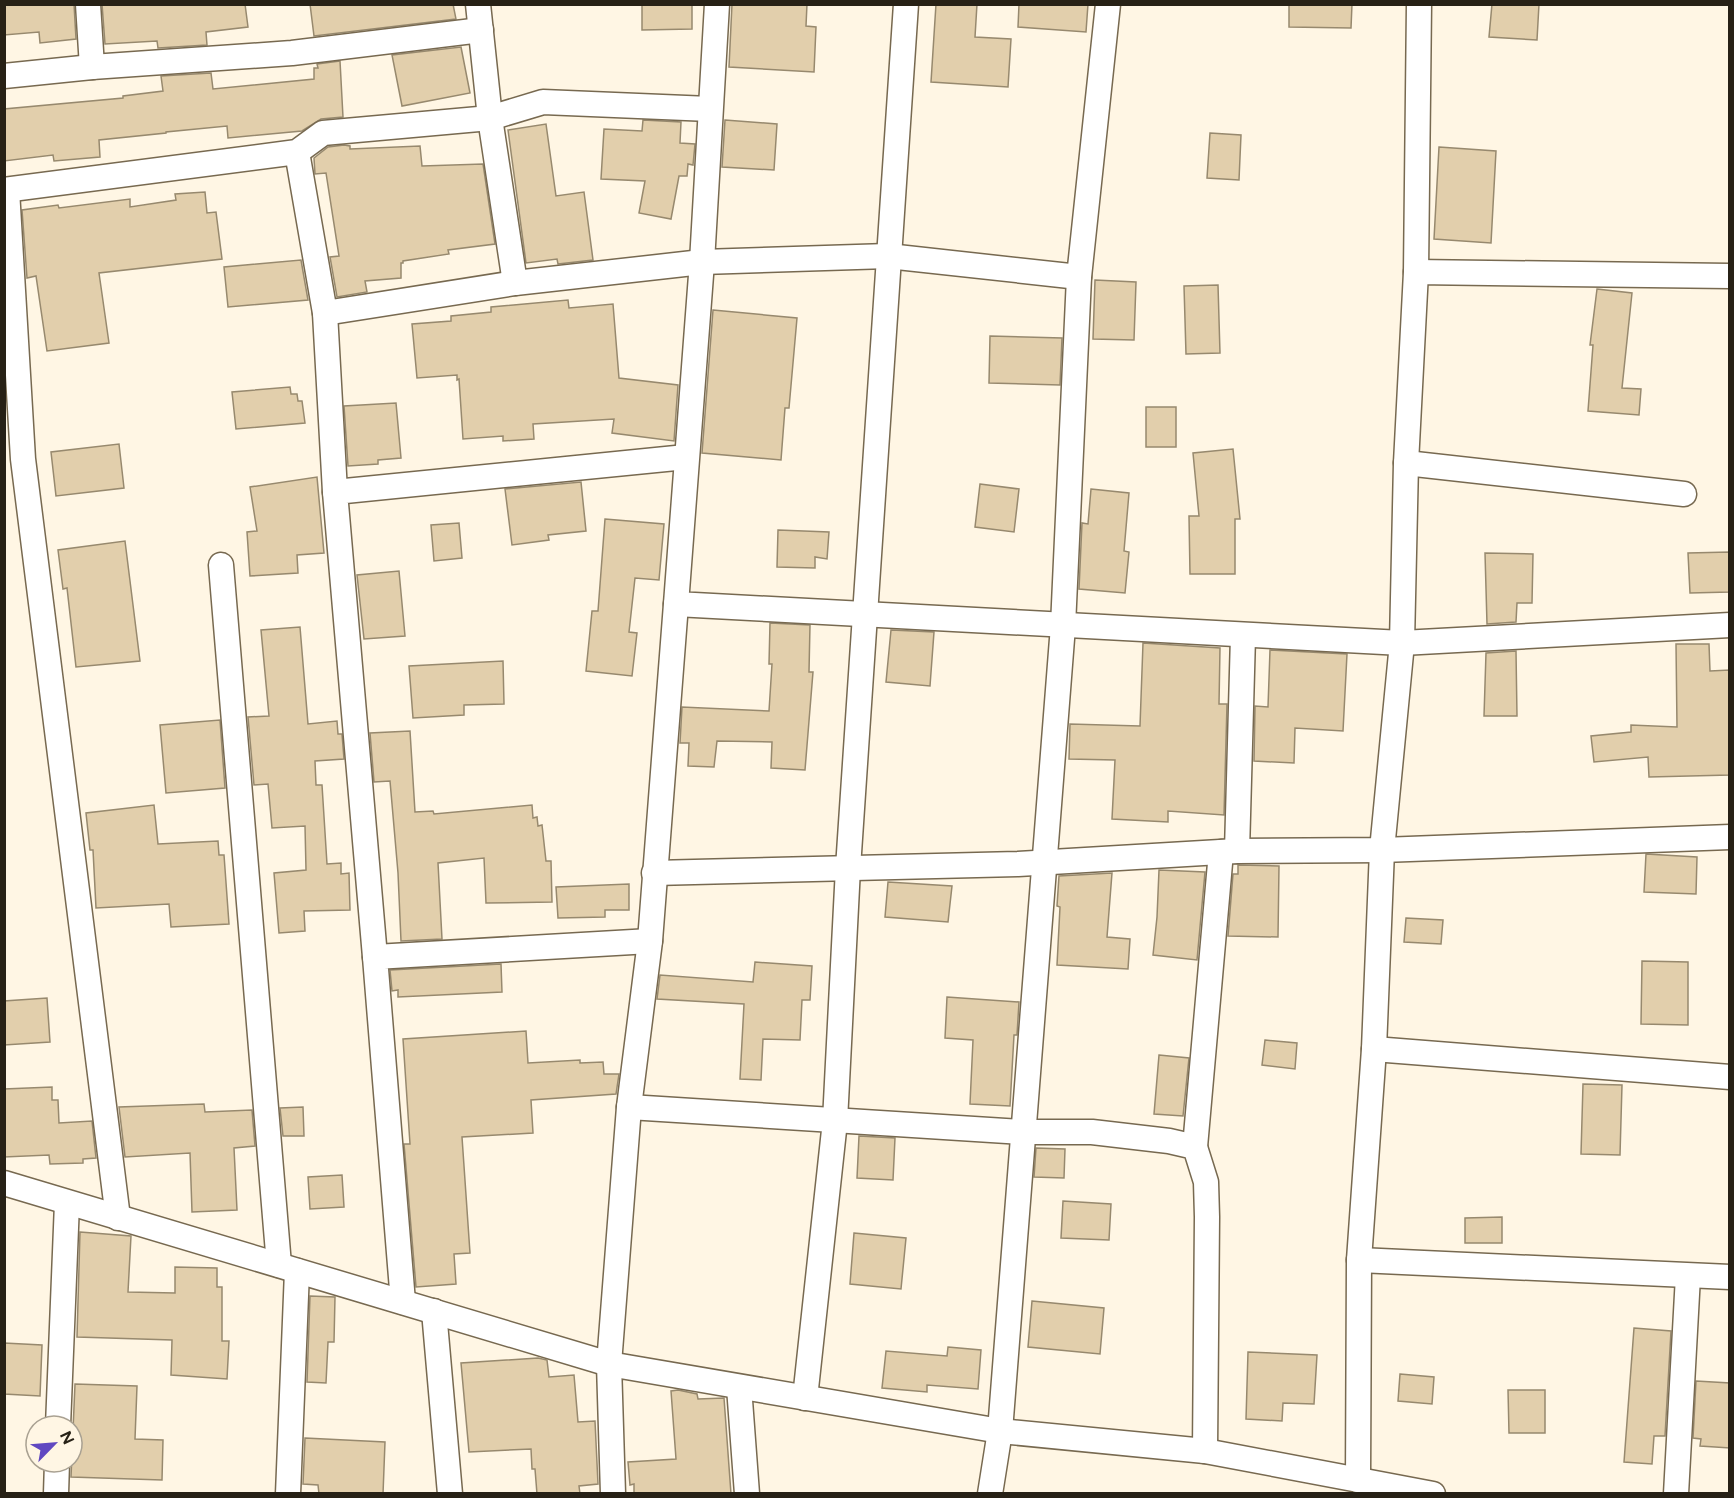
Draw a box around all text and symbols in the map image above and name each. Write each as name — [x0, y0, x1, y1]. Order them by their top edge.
north arrow — [24, 1414, 84, 1474]
text: N — [56, 1428, 78, 1447]

